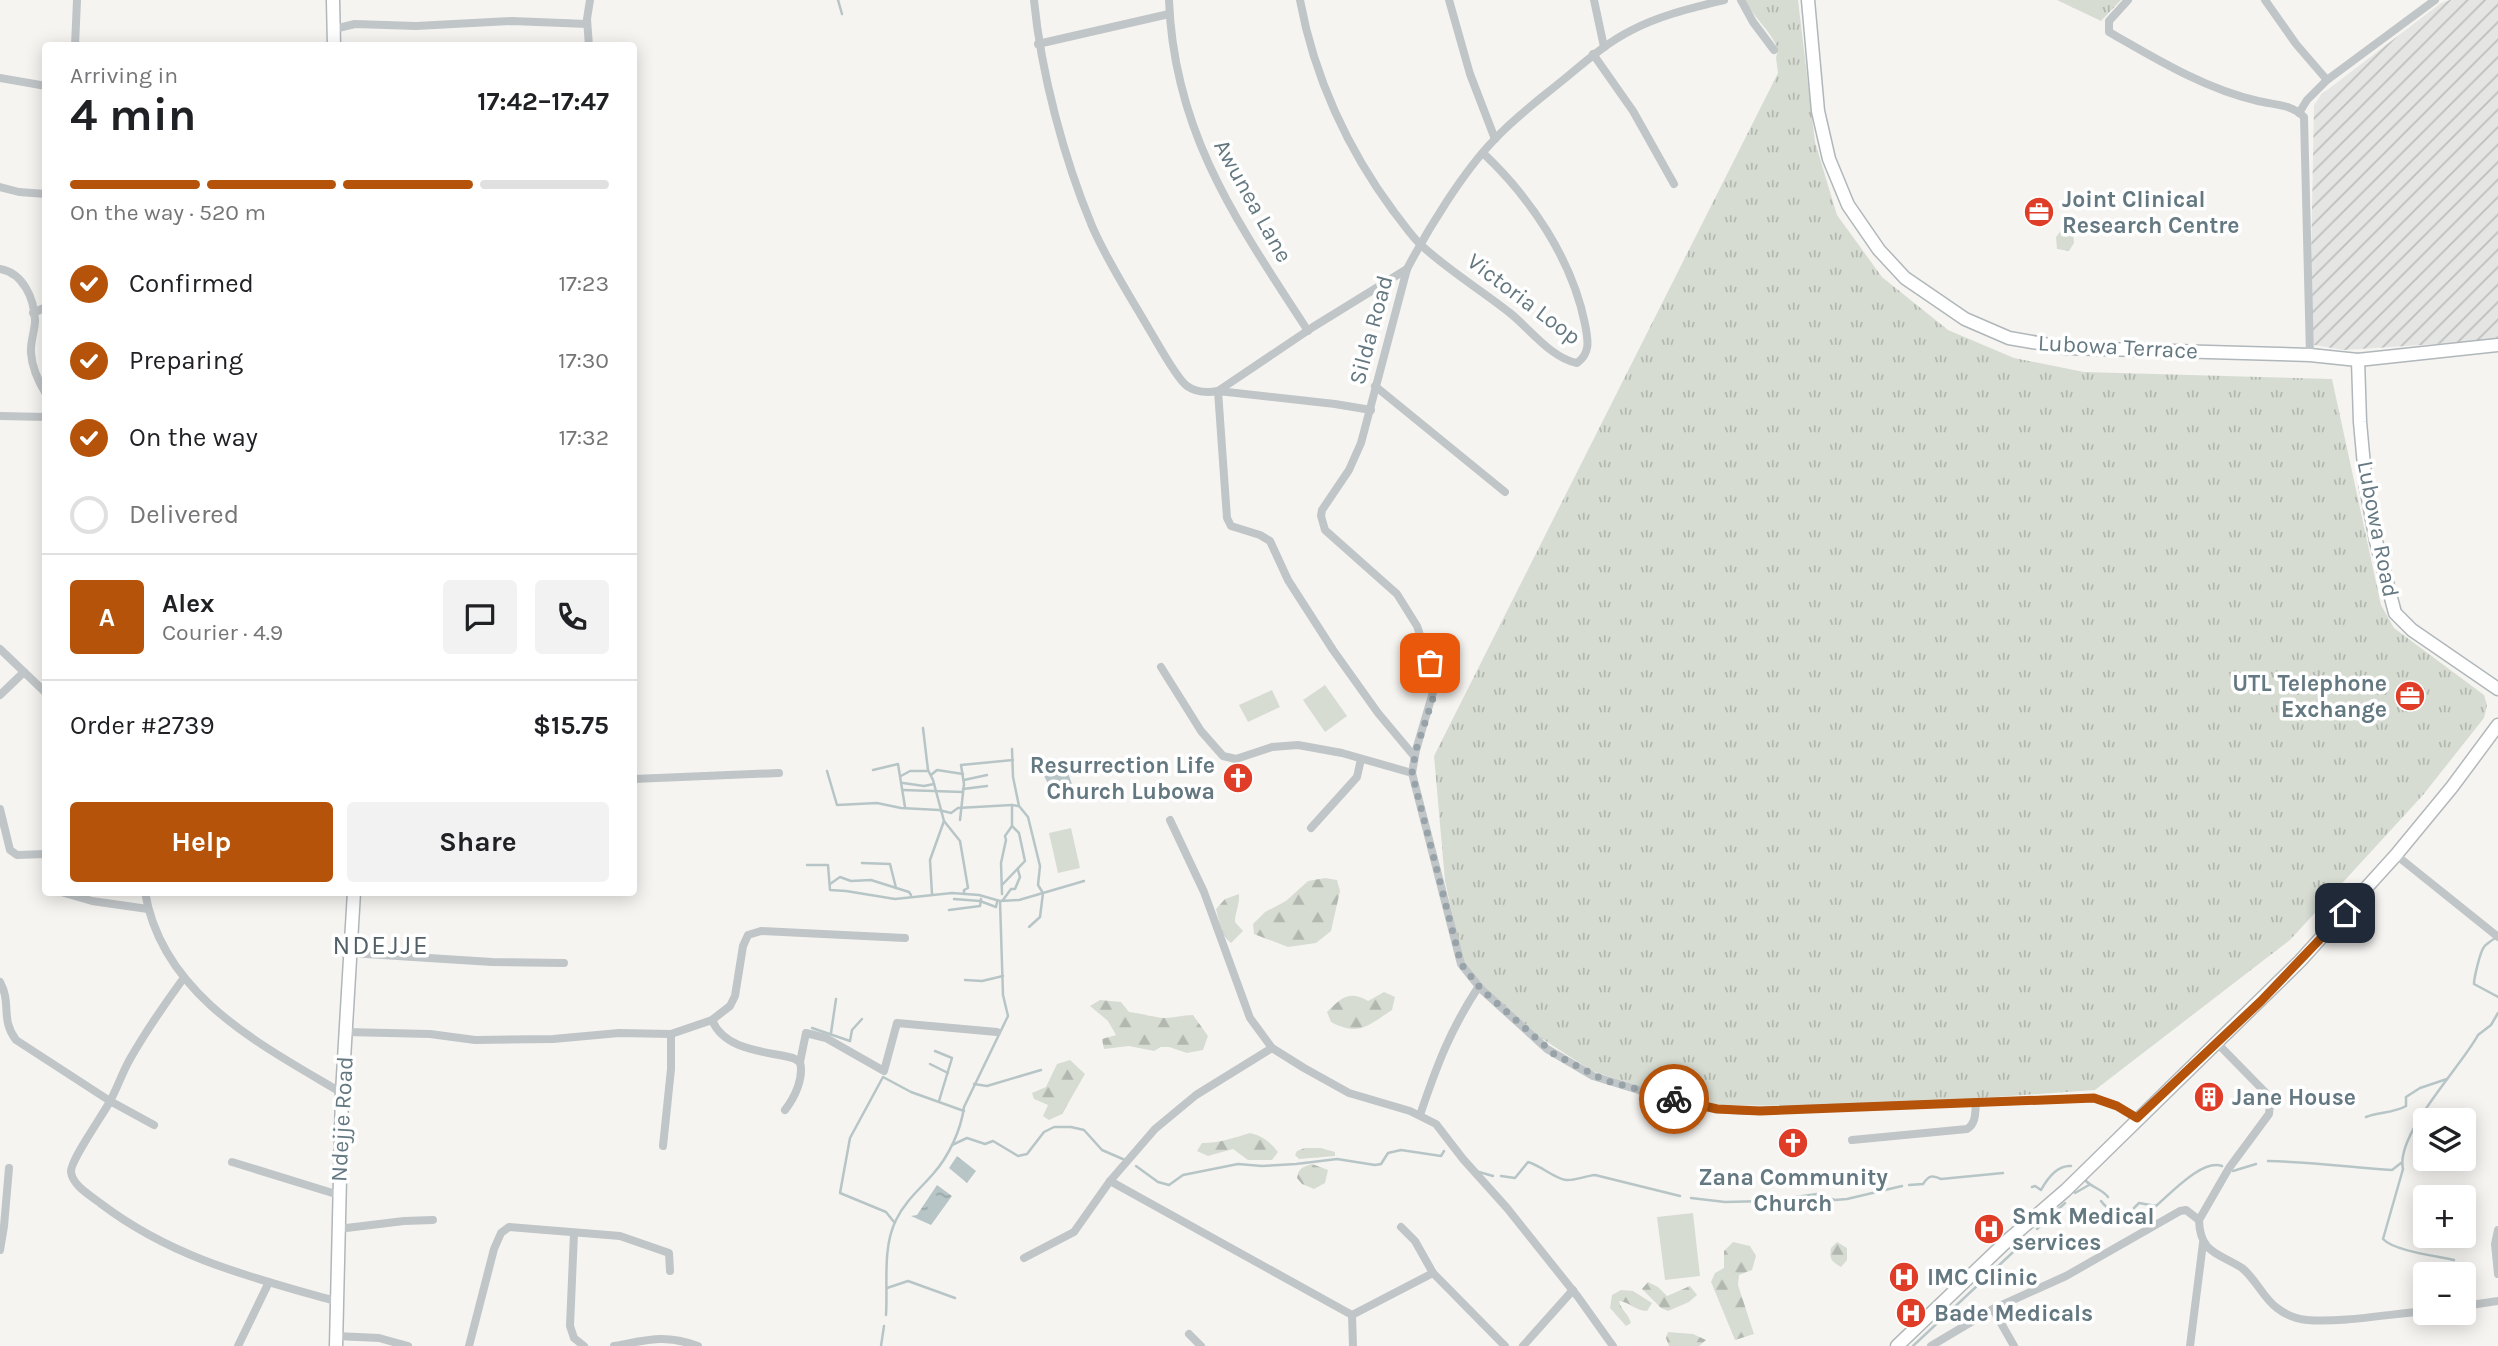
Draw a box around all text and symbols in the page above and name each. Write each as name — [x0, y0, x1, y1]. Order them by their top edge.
text: Arriving in — [70, 62, 178, 89]
text: 17:42–17:47 — [477, 86, 609, 117]
text: 4 min — [70, 88, 196, 142]
street label: Awunea Lane — [1208, 135, 1298, 267]
place label: Joint Clinical Research Centre — [2062, 186, 2240, 239]
office icon: Joint Clinical Research Centre — [2022, 195, 2056, 229]
text: On the way · 520 m — [70, 199, 266, 226]
street label: Victoria Loop — [1462, 247, 1586, 351]
icon: check — [70, 265, 108, 303]
text: Confirmed — [129, 268, 254, 299]
text: 17:23 — [558, 270, 609, 297]
street label: Silda Road — [1343, 272, 1399, 388]
street label: Lubowa Terrace — [2037, 329, 2199, 365]
icon: check — [70, 342, 108, 380]
text: Preparing — [129, 345, 243, 376]
text: 17:30 — [558, 347, 609, 374]
icon: check — [70, 419, 108, 457]
text: On the way — [129, 422, 258, 453]
text: 17:32 — [558, 424, 609, 451]
street label: Lubowa Road — [2352, 458, 2404, 600]
text: Delivered — [129, 499, 239, 530]
button: chat — [443, 580, 517, 654]
button: phone — [535, 580, 609, 654]
text: Alex — [162, 588, 214, 619]
text: A — [99, 602, 115, 633]
text: Courier · 4.9 — [162, 619, 283, 646]
pin — [1400, 633, 1460, 693]
icon: bag — [1411, 644, 1449, 682]
place label: UTL Telephone Exchange — [2232, 670, 2387, 723]
office icon: UTL Telephone Exchange — [2393, 679, 2427, 713]
text: Order #2739 — [70, 710, 214, 741]
text: $15.75 — [533, 710, 609, 741]
place label: Resurrection Life Church Lubowa — [1030, 752, 1215, 805]
church icon: Resurrection Life Church Lubowa — [1221, 761, 1255, 795]
button: Help — [70, 802, 333, 882]
button: Share — [347, 802, 609, 882]
pin — [2315, 883, 2375, 943]
icon: home — [2326, 894, 2364, 932]
district label: NDEJJE — [332, 930, 430, 961]
street label: Ndejje Road — [325, 1055, 359, 1183]
courier — [1639, 1064, 1709, 1134]
icon: bike — [1655, 1080, 1693, 1118]
building icon: Jane House — [2192, 1080, 2226, 1114]
place label: Jane House — [2232, 1084, 2356, 1111]
map controls — [2413, 1108, 2476, 1325]
button: layers — [2413, 1108, 2476, 1171]
church icon: Zana Community Church — [1776, 1126, 1810, 1160]
place label: Zana Community Church — [1698, 1164, 1888, 1217]
button: + — [2413, 1185, 2476, 1248]
place label: Smk Medical services — [2012, 1203, 2155, 1256]
hospital icon: Smk Medical services — [1972, 1212, 2006, 1246]
hospital icon: IMC Clinic — [1887, 1260, 1921, 1294]
button: − — [2413, 1262, 2476, 1325]
place label: IMC Clinic — [1927, 1264, 2038, 1291]
hospital icon: Bade Medicals — [1894, 1296, 1928, 1330]
place label: Bade Medicals — [1934, 1300, 2093, 1327]

